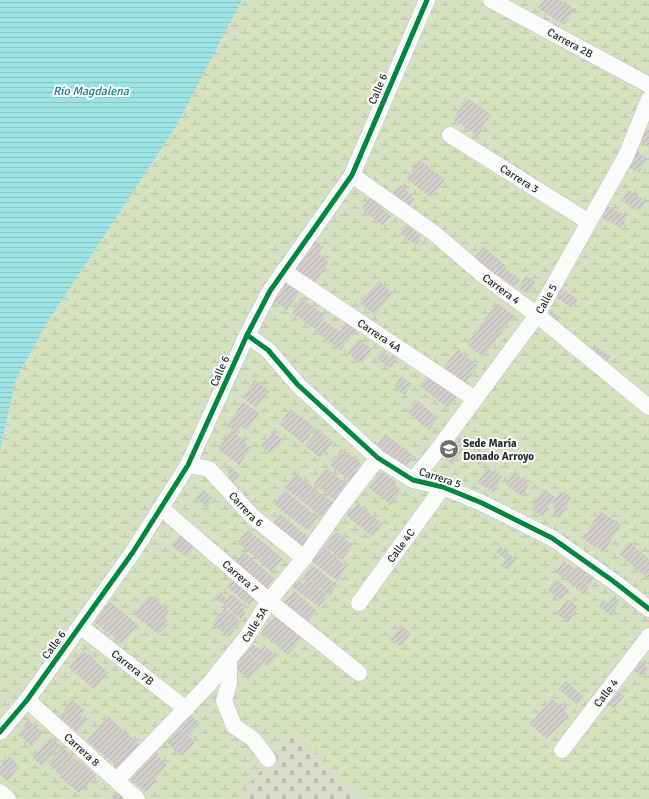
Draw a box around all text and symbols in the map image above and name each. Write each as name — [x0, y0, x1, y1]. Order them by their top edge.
street label: Carrera 2B — [545, 25, 596, 60]
street label: Calle 6 — [366, 72, 390, 106]
water label: Río Magdalena — [53, 84, 130, 99]
street label: Carrera 3 — [498, 161, 541, 196]
street label: Carrera 4 — [480, 271, 523, 307]
street label: Calle 5 — [533, 281, 560, 316]
street label: Carrera 4A — [355, 316, 404, 355]
street label: Calle 6 — [208, 354, 233, 388]
place label: Sede María Donado Arroyo — [463, 437, 534, 463]
school or university icon: Sede María Donado Arroyo — [438, 438, 460, 460]
street label: Carrera 5 — [417, 465, 463, 491]
street label: Carrera 6 — [226, 489, 266, 529]
street label: Calle 4C — [384, 526, 418, 565]
street label: Carrera 7 — [220, 557, 261, 596]
street label: Calle 5A — [239, 604, 270, 645]
street label: Calle 6 — [39, 628, 69, 662]
street label: Carrera 7B — [109, 647, 157, 688]
street label: Calle 4 — [591, 676, 621, 710]
street label: Carrera 8 — [61, 730, 103, 769]

